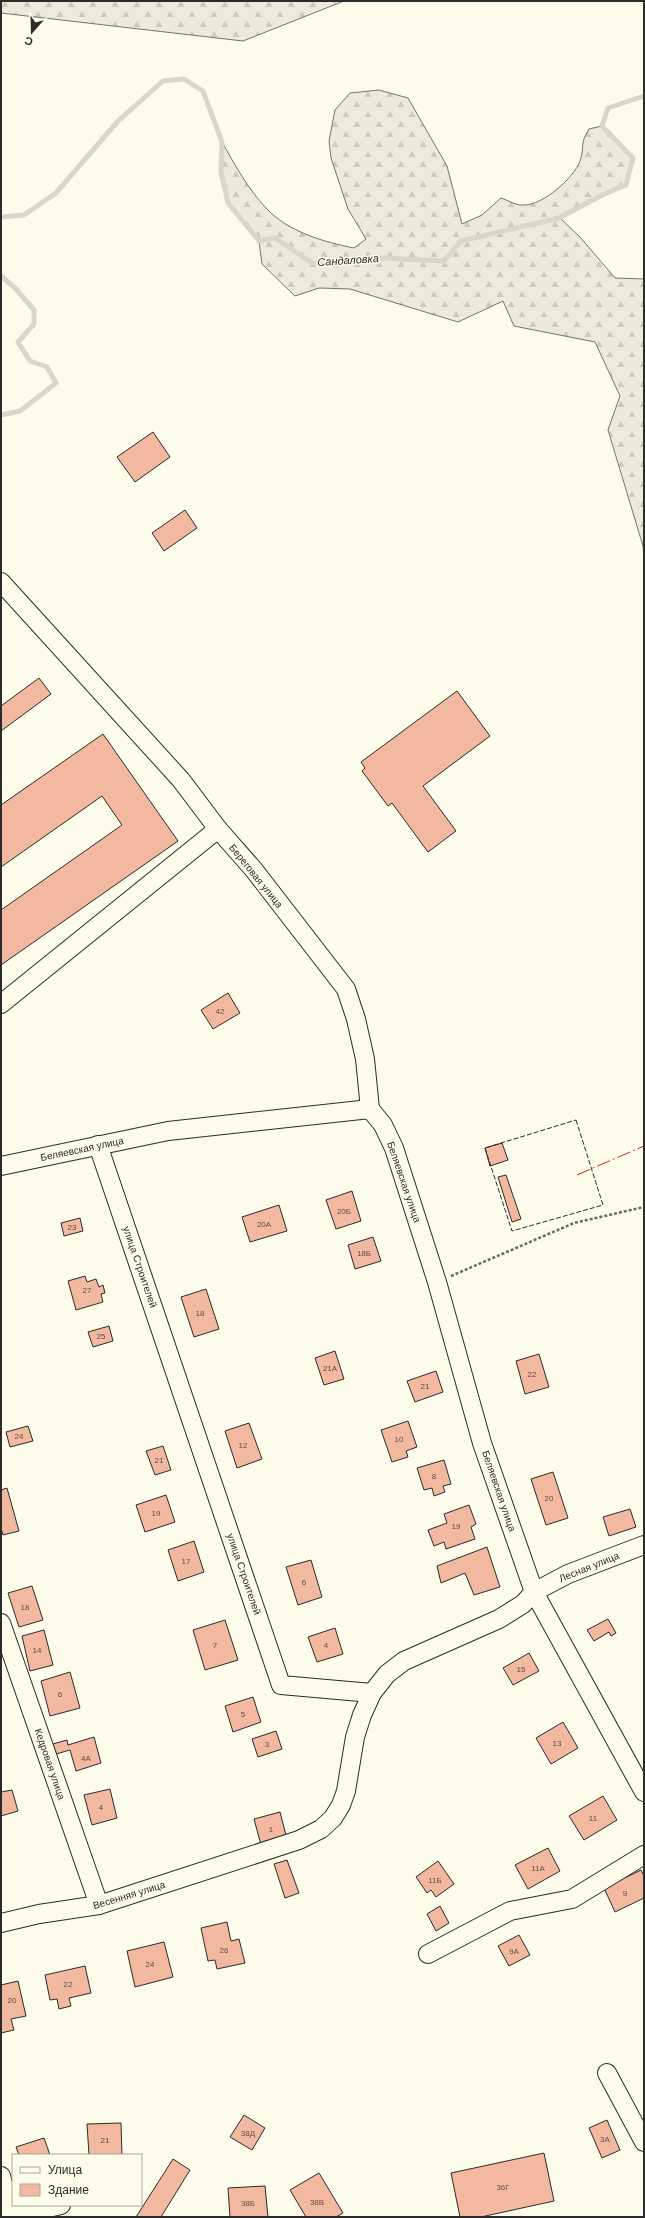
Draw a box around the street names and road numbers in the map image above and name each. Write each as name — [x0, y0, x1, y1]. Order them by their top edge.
street label: Береговая улица — [227, 842, 285, 910]
street label: Беляевская улица — [39, 1135, 125, 1163]
street label: Беляевская улица — [385, 1140, 423, 1224]
street label: улица Строителей — [121, 1225, 159, 1309]
street label: Беляевская улица — [480, 1449, 518, 1533]
street label: улица Строителей — [225, 1532, 263, 1616]
street label: Лесная улица — [557, 1550, 621, 1584]
street label: Кедровая улица — [33, 1727, 67, 1801]
street label: Весенняя улица — [92, 1879, 167, 1911]

